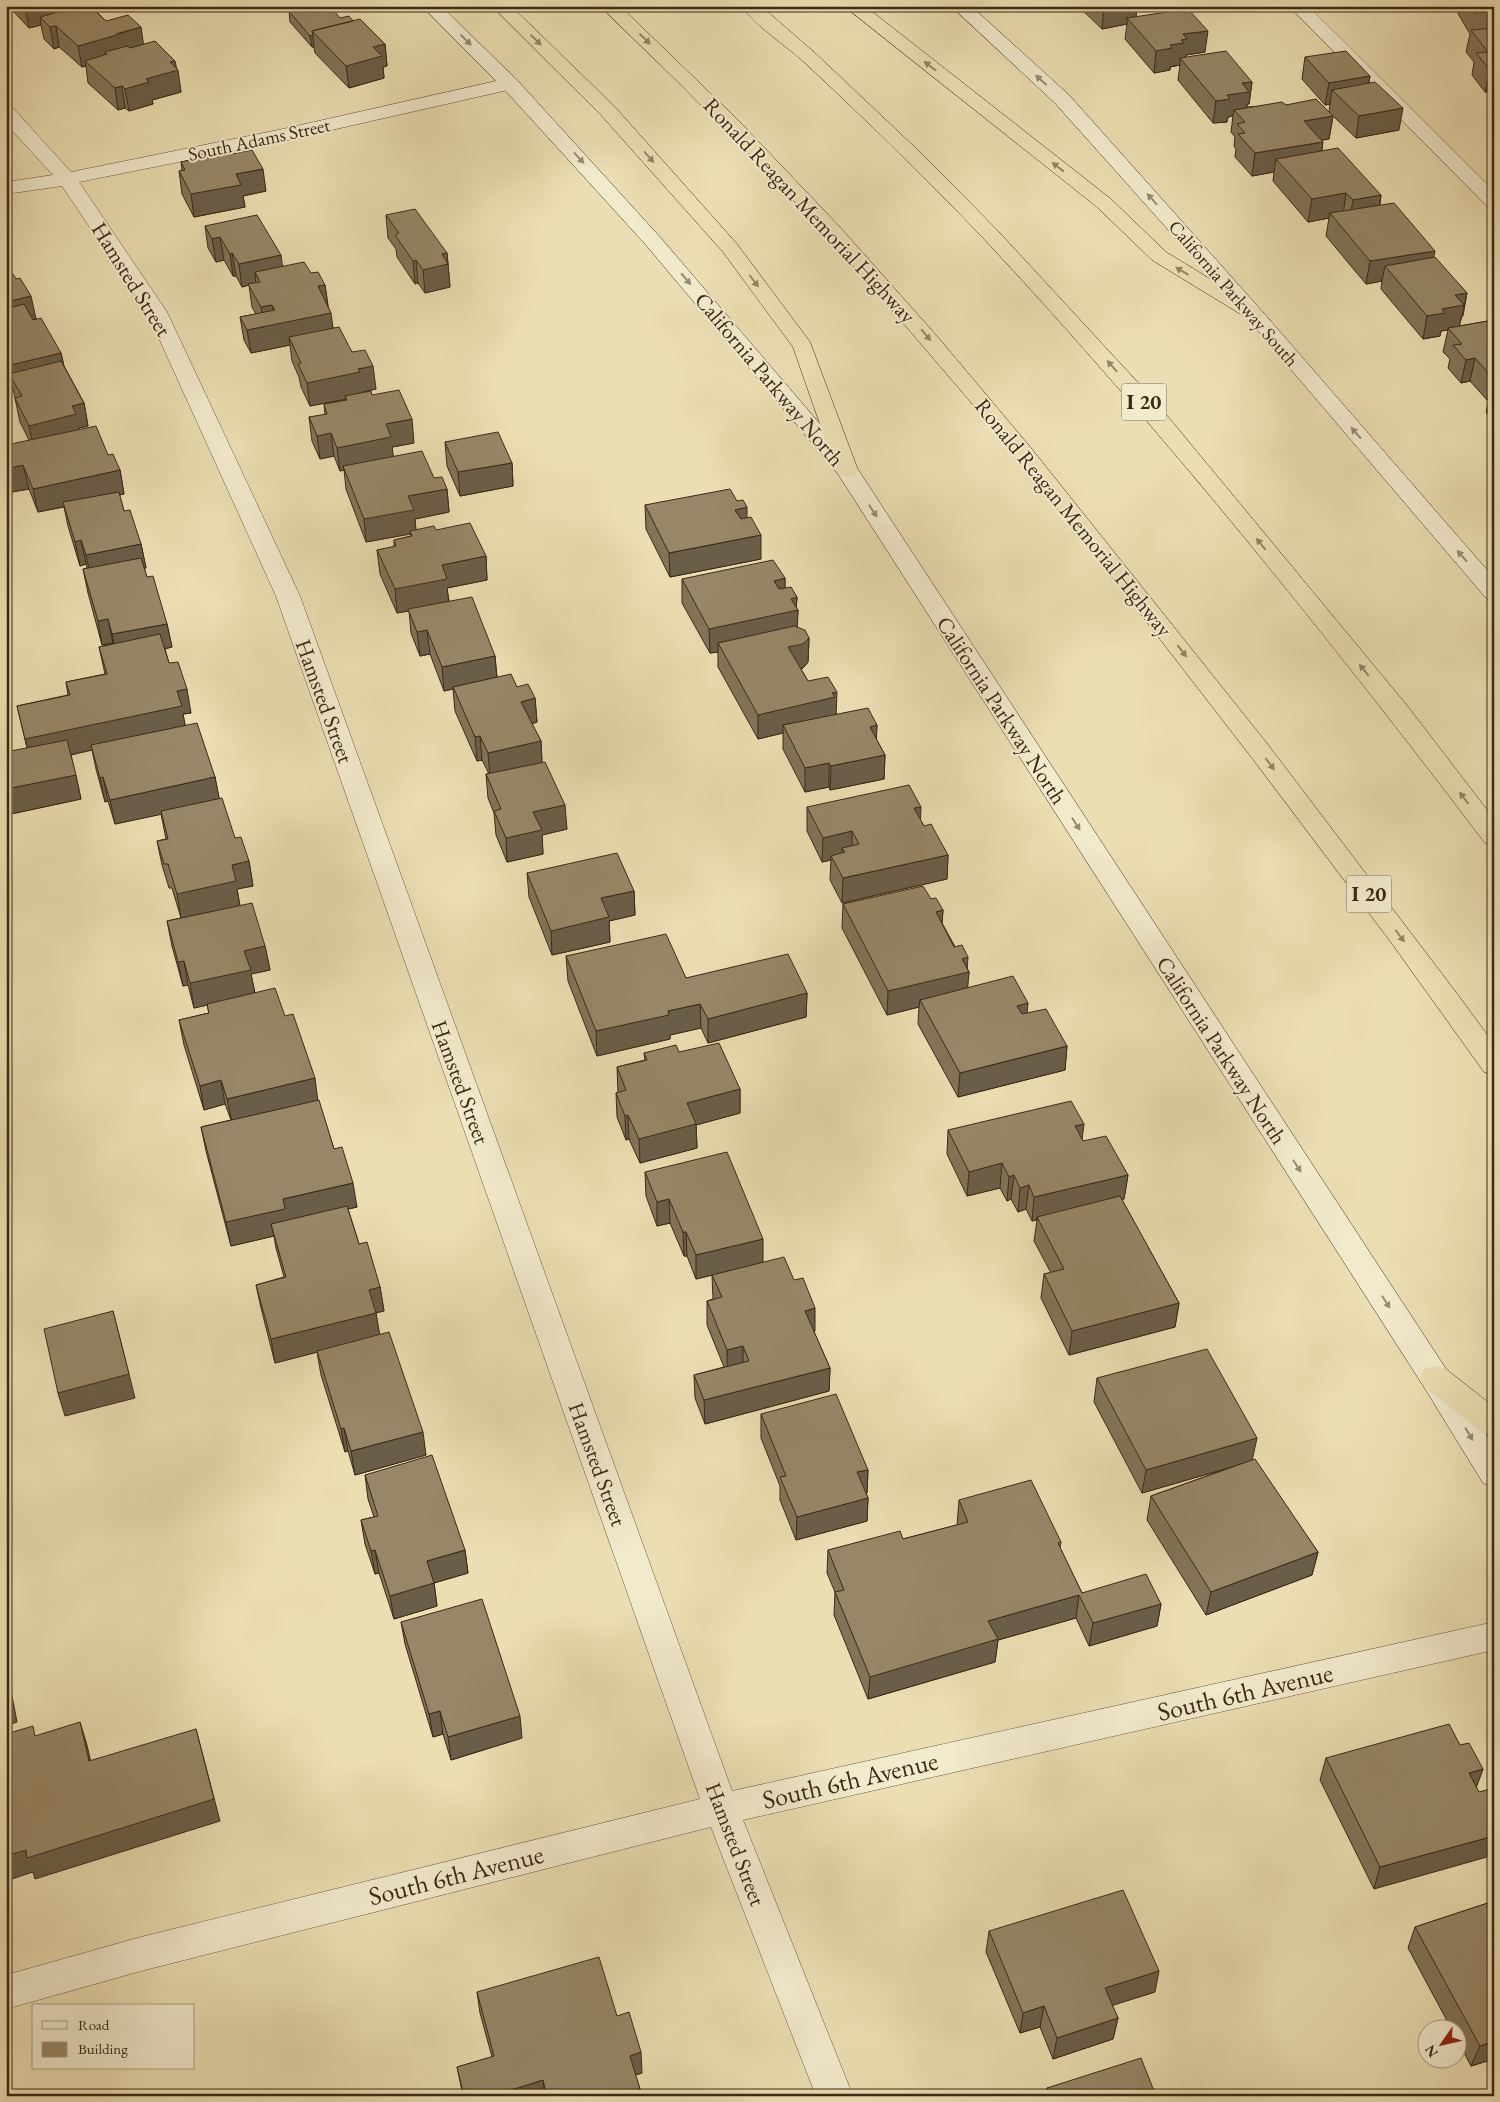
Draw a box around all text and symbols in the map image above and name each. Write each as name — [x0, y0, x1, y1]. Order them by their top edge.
one-way arrow — [639, 33, 651, 45]
one-way arrow — [460, 34, 472, 46]
one-way arrow — [530, 34, 542, 46]
one-way arrow — [924, 61, 937, 72]
one-way arrow — [1036, 74, 1048, 86]
street label: Ronald Reagan Memorial Highway — [697, 91, 922, 330]
street label: South Adams Street — [186, 112, 332, 167]
one-way arrow — [643, 150, 655, 162]
one-way arrow — [573, 151, 584, 164]
one-way arrow — [1052, 161, 1065, 172]
one-way arrow — [1146, 193, 1157, 206]
street label: California Parkway South — [1163, 215, 1304, 372]
street label: Hamsted Street — [85, 216, 178, 342]
one-way arrow — [1176, 266, 1189, 275]
one-way arrow — [680, 273, 692, 285]
one-way arrow — [749, 274, 759, 288]
street label: California Parkway North — [688, 286, 851, 472]
one-way arrow — [920, 328, 931, 341]
one-way arrow — [1106, 361, 1118, 373]
road number: I 20 — [1122, 384, 1166, 421]
street label: Ronald Reagan Memorial Highway — [968, 392, 1179, 643]
one-way arrow — [1350, 427, 1362, 439]
one-way arrow — [869, 504, 878, 518]
one-way arrow — [1256, 538, 1267, 551]
one-way arrow — [1457, 550, 1468, 562]
street label: California Parkway North — [930, 611, 1073, 810]
street label: Hamsted Street — [289, 635, 360, 767]
one-way arrow — [1177, 644, 1188, 657]
one-way arrow — [1359, 664, 1370, 677]
one-way arrow — [1265, 757, 1276, 770]
one-way arrow — [1459, 792, 1470, 805]
one-way arrow — [1071, 817, 1081, 830]
road number: I 20 — [1346, 876, 1392, 912]
one-way arrow — [1395, 929, 1405, 942]
street label: California Parkway North — [1150, 951, 1293, 1150]
street label: Hamsted Street — [425, 1016, 496, 1148]
one-way arrow — [1293, 1159, 1302, 1172]
one-way arrow — [1381, 1295, 1391, 1309]
street label: Hamsted Street — [562, 1398, 633, 1530]
one-way arrow — [1465, 1428, 1474, 1441]
street label: South 6th Avenue — [1154, 1655, 1336, 1729]
street label: South 6th Avenue — [759, 1743, 941, 1817]
street label: Hamsted Street — [699, 1778, 772, 1910]
street label: South 6th Avenue — [365, 1837, 547, 1913]
legend — [32, 2004, 195, 2070]
text: Road — [78, 2015, 110, 2034]
north arrow — [1418, 2020, 1468, 2070]
text: Building — [78, 2039, 128, 2058]
text: N — [1420, 2041, 1442, 2061]

